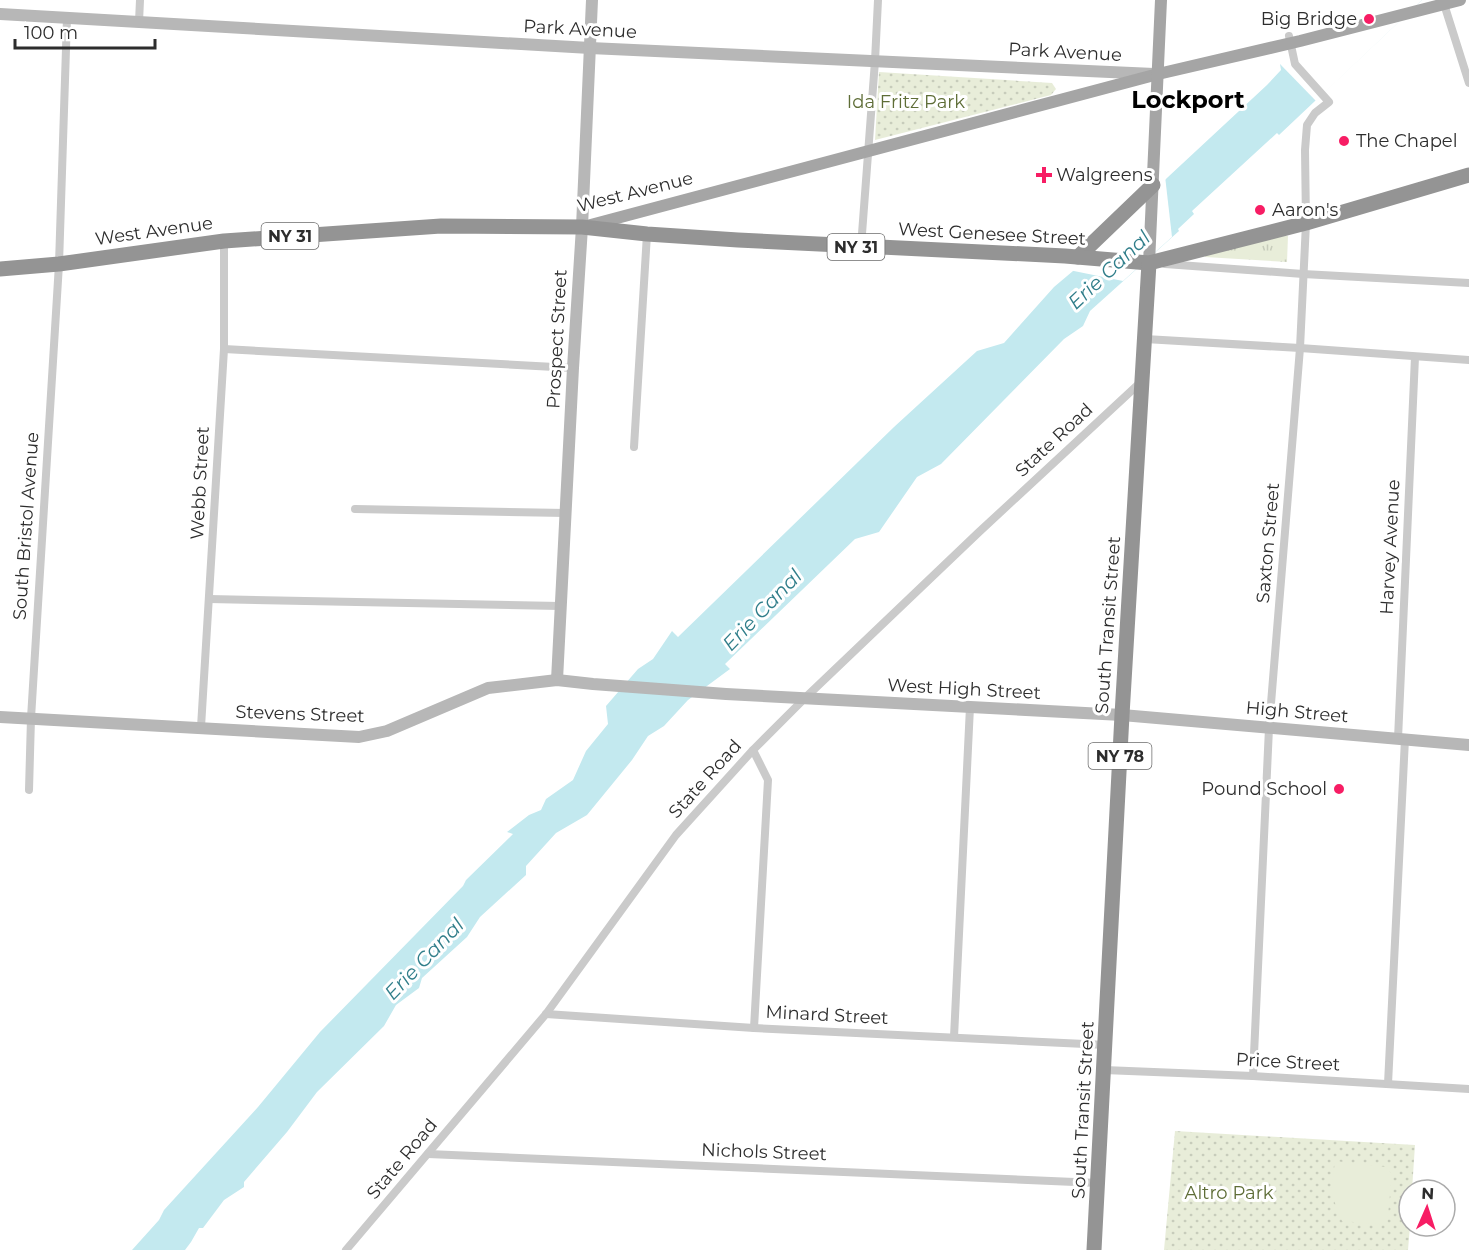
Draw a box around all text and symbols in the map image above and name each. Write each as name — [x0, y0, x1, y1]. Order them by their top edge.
place label: Big Bridge — [1261, 8, 1357, 30]
scale bar — [15, 12, 154, 50]
marker: Big Bridge — [1362, 12, 1376, 26]
street label: Park Avenue — [523, 15, 638, 43]
text: 100 m — [24, 22, 78, 44]
street label: Park Avenue — [1008, 38, 1123, 66]
district label: Lockport — [1131, 85, 1245, 114]
park label: Ida Fritz Park — [847, 91, 965, 113]
place label: The Chapel — [1356, 130, 1458, 152]
marker: The Chapel — [1337, 134, 1351, 148]
place label: Walgreens — [1056, 164, 1153, 186]
street label: West Avenue — [575, 167, 695, 217]
marker: Walgreens — [1037, 168, 1051, 182]
place label: Aaron's — [1272, 199, 1339, 221]
marker: Aaron's — [1253, 203, 1267, 217]
street label: West Avenue — [94, 212, 214, 250]
street label: West Genesee Street — [897, 218, 1087, 250]
road number: NY 31 — [262, 223, 318, 249]
water label: Erie Canal — [1063, 225, 1156, 314]
road number: NY 31 — [828, 234, 884, 260]
street label: Prospect Street — [542, 269, 572, 409]
street label: State Road — [1011, 398, 1097, 482]
street label: Webb Street — [186, 426, 214, 540]
street label: South Bristol Avenue — [8, 431, 44, 621]
street label: Harvey Avenue — [1375, 479, 1405, 615]
street label: Saxton Street — [1252, 482, 1284, 604]
street label: South Transit Street — [1091, 535, 1125, 715]
water label: Erie Canal — [717, 564, 807, 656]
street label: West High Street — [887, 674, 1041, 704]
street label: High Street — [1245, 697, 1349, 727]
street label: Stevens Street — [235, 701, 365, 727]
street label: State Road — [664, 735, 746, 823]
road number: NY 78 — [1088, 743, 1152, 769]
place label: Pound School — [1201, 778, 1327, 800]
marker: Pound School — [1332, 782, 1346, 796]
water label: Erie Canal — [379, 913, 469, 1005]
street label: Minard Street — [765, 1001, 889, 1029]
street label: South Transit Street — [1067, 1021, 1099, 1199]
street label: Price Street — [1235, 1048, 1341, 1076]
street label: State Road — [362, 1114, 442, 1204]
street label: Nichols Street — [701, 1139, 827, 1165]
north arrow — [1397, 1178, 1457, 1238]
park label: Altro Park — [1184, 1182, 1274, 1204]
text: N — [1421, 1184, 1435, 1203]

